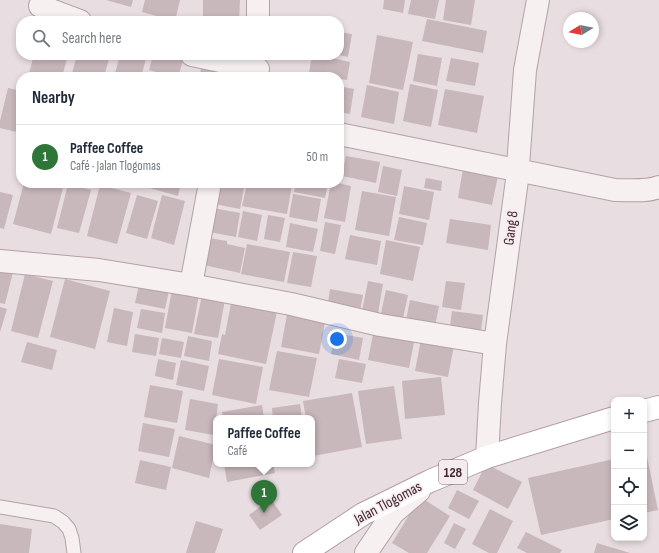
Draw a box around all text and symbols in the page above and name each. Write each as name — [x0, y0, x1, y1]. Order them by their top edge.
north arrow — [563, 12, 599, 48]
search box — [16, 16, 344, 60]
icon: search — [30, 27, 52, 49]
text: Search here — [62, 29, 122, 48]
text: Nearby — [32, 88, 75, 108]
text: Paffee Coffee — [70, 139, 143, 158]
text: 1 — [42, 149, 48, 165]
text: 50 m — [307, 149, 328, 165]
text: Café · Jalan Tlogomas — [70, 158, 161, 174]
street label: Gang 8 — [499, 210, 523, 246]
your location — [327, 329, 347, 349]
map controls — [611, 397, 647, 541]
button: + — [611, 397, 647, 433]
popup — [213, 415, 315, 467]
text: Paffee Coffee — [227, 424, 301, 443]
button: − — [611, 433, 647, 469]
text: Café — [227, 443, 247, 459]
road number: 128 — [439, 460, 467, 484]
button: locate — [611, 469, 647, 505]
street label: Jalan Tlogomas — [350, 477, 425, 529]
pin: 1 — [251, 480, 277, 513]
button: layers — [611, 505, 647, 541]

